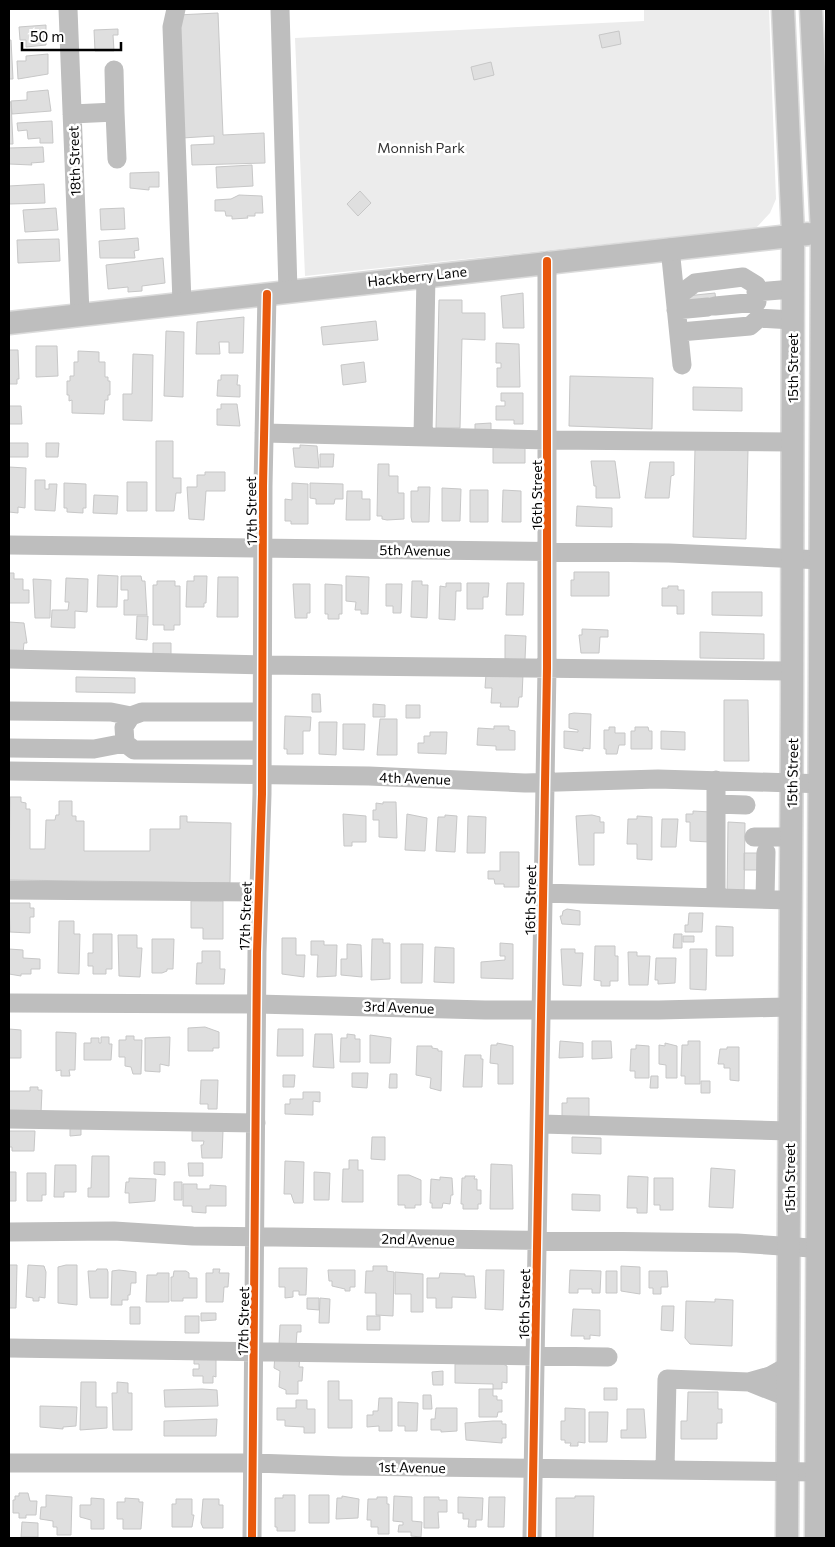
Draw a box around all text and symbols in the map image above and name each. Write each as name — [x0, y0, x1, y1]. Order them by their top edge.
scale bar — [22, 20, 121, 52]
text: 50 m — [30, 27, 64, 45]
street label: 18th Street — [64, 125, 84, 197]
park label: Monnish Park — [377, 139, 465, 156]
street label: Hackberry Lane — [366, 262, 468, 290]
street label: 15th Street — [784, 333, 801, 403]
street label: 16th Street — [528, 459, 545, 530]
street label: 17th Street — [242, 476, 260, 546]
street label: 5th Avenue — [379, 541, 451, 559]
street label: 15th Street — [783, 738, 801, 808]
street label: 4th Avenue — [379, 768, 451, 788]
street label: 16th Street — [521, 864, 539, 935]
street label: 17th Street — [235, 881, 255, 951]
street label: 3rd Avenue — [363, 997, 435, 1017]
street label: 15th Street — [781, 1143, 798, 1213]
street label: 2nd Avenue — [381, 1230, 455, 1248]
street label: 16th Street — [515, 1268, 533, 1339]
street label: 17th Street — [234, 1286, 252, 1356]
street label: 1st Avenue — [378, 1458, 446, 1476]

